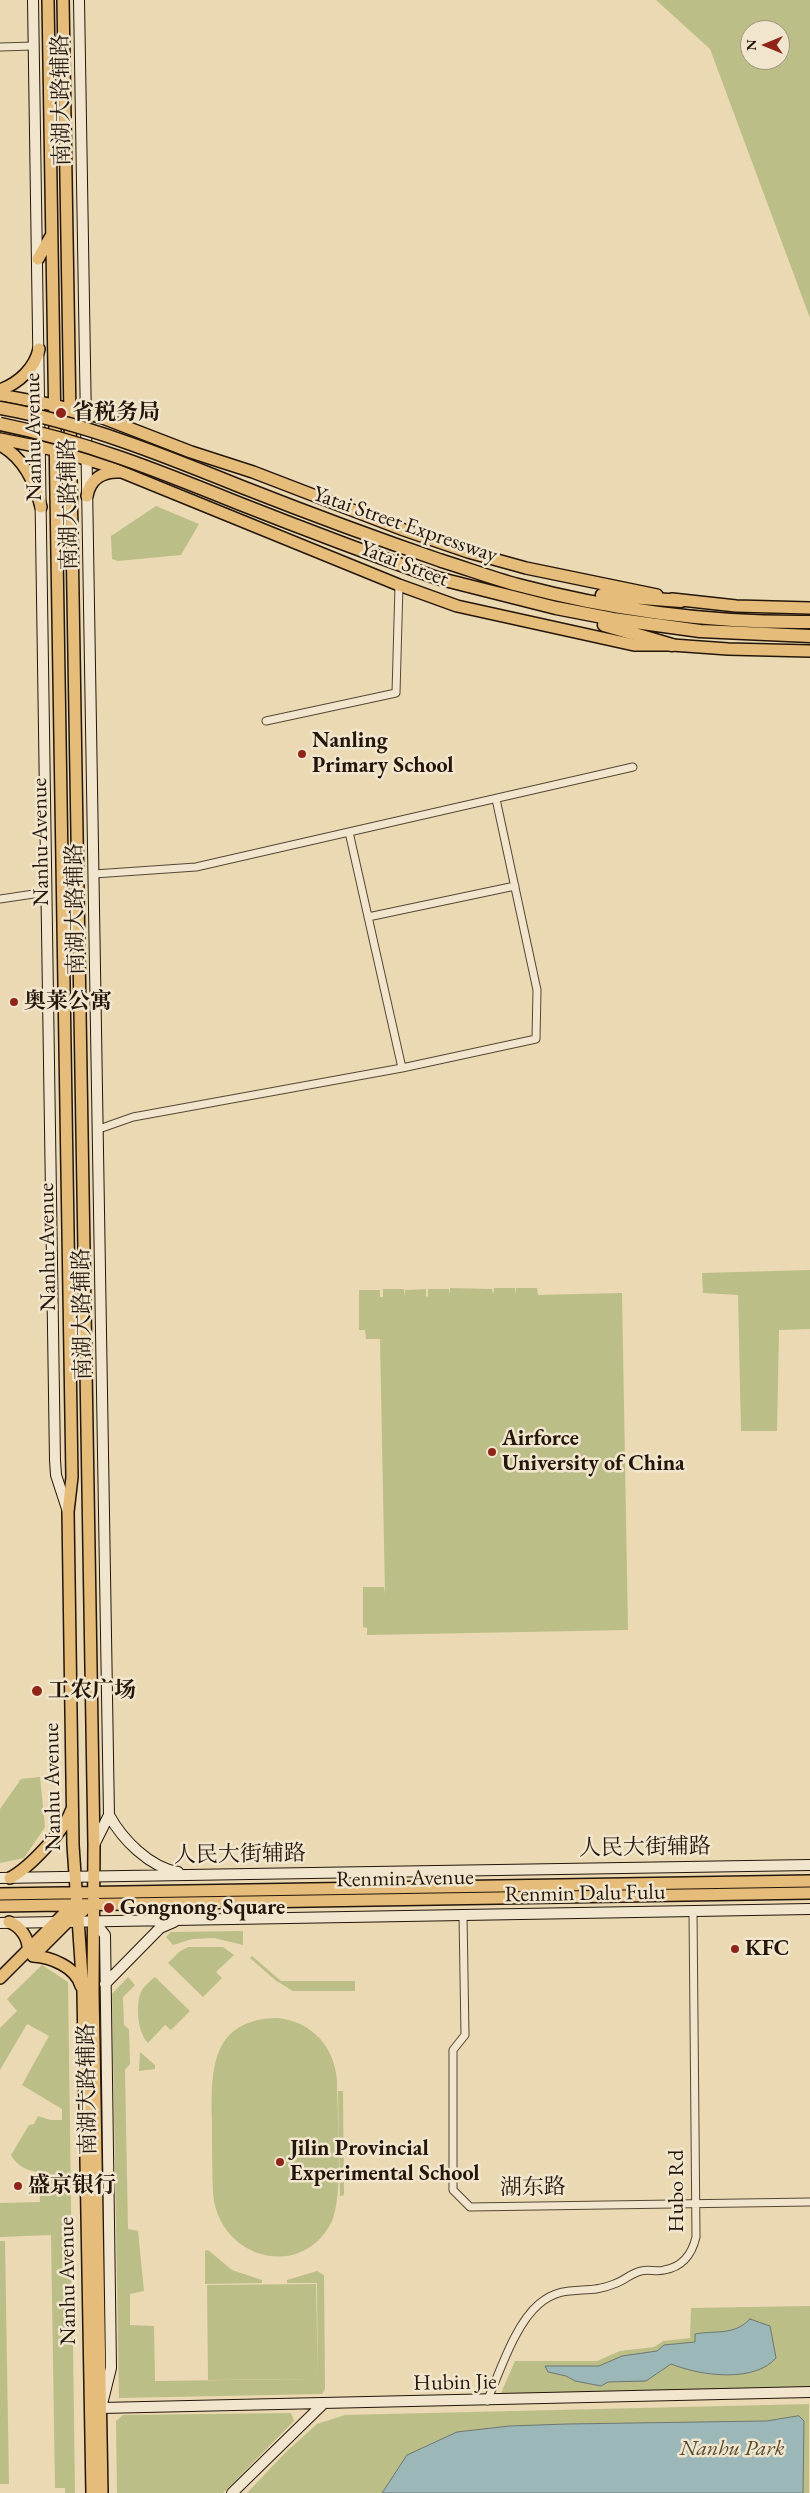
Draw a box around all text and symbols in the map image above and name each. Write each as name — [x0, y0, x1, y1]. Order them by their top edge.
north arrow — [740, 20, 790, 70]
street label: 南湖大路辅路 — [48, 34, 76, 166]
text: N — [742, 39, 760, 51]
street label: Nanhu Avenue — [20, 373, 48, 501]
place label: 省税务局 — [72, 400, 160, 426]
marker: 省税务局 — [54, 406, 68, 420]
street label: 南湖大路辅路 — [55, 438, 83, 570]
street label: Yatai Street Expressway — [309, 481, 501, 569]
street label: Yatai Street — [356, 535, 452, 593]
place label: Nanling Primary School — [312, 728, 454, 779]
marker: Nanling Primary School — [296, 748, 308, 760]
street label: Nanhu Avenue — [27, 778, 55, 906]
street label: 南湖大路辅路 — [62, 843, 90, 975]
place label: 奥莱公寓 — [24, 989, 112, 1015]
marker: 奥莱公寓 — [8, 996, 20, 1008]
street label: Nanhu Avenue — [34, 1183, 62, 1311]
street label: 南湖大路辅路 — [69, 1248, 97, 1380]
place label: Airforce University of China — [502, 1426, 685, 1478]
marker: Airforce University of China — [486, 1446, 498, 1458]
place label: 工农广场 — [48, 1678, 136, 1704]
marker: 工农广场 — [30, 1684, 44, 1698]
street label: Nanhu Avenue — [39, 1723, 67, 1851]
street label: 人民大街辅路 — [579, 1834, 711, 1862]
street label: 人民大街辅路 — [174, 1841, 306, 1869]
street label: Renmin Avenue — [336, 1865, 474, 1893]
street label: Renmin Dalu Fulu — [504, 1879, 666, 1909]
place label: Gongnong Square — [120, 1895, 285, 1921]
marker: Gongnong Square — [102, 1901, 116, 1915]
place label: KFC — [745, 1936, 789, 1962]
marker: KFC — [729, 1943, 741, 1955]
street label: 南湖大路辅路 — [74, 2023, 102, 2155]
place label: Jilin Provincial Experimental School — [290, 2136, 479, 2188]
street label: Hubo Rd — [664, 2150, 690, 2232]
marker: Jilin Provincial Experimental School — [274, 2156, 286, 2168]
place label: 盛京银行 — [28, 2173, 116, 2199]
street label: 湖东路 — [500, 2174, 566, 2202]
marker: 盛京银行 — [12, 2180, 24, 2192]
street label: Nanhu Avenue — [54, 2217, 82, 2345]
street label: Hubin Jie — [413, 2369, 497, 2397]
park label: Nanhu Park — [680, 2436, 784, 2462]

